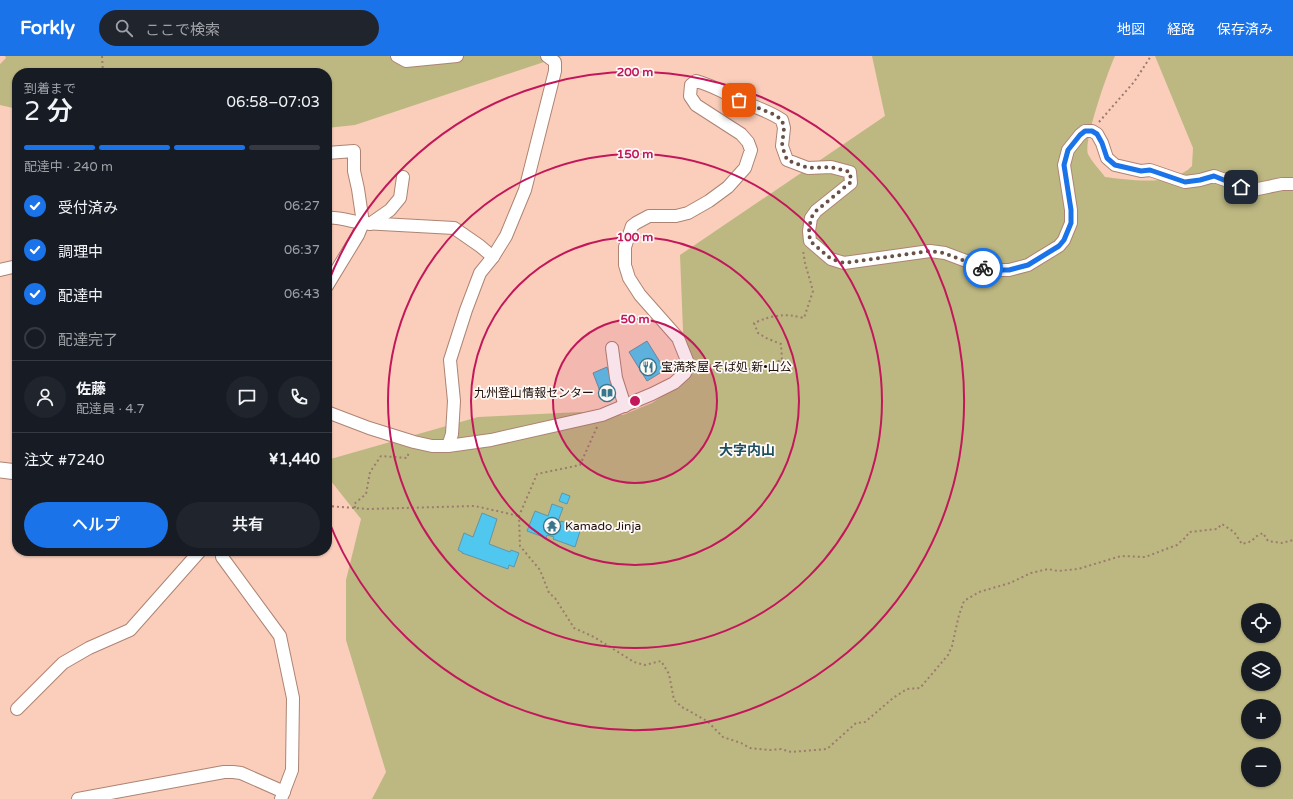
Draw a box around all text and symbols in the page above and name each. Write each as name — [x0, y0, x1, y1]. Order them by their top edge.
search box — [99, 10, 379, 46]
text: Forkly — [20, 17, 75, 39]
icon: search — [113, 17, 135, 39]
text: ここで検索 — [145, 21, 220, 39]
text: 地図 — [1117, 21, 1145, 38]
text: 経路 — [1167, 21, 1195, 38]
text: 保存済み — [1217, 21, 1273, 38]
text: 200 m — [617, 65, 653, 79]
text: 到着まで — [24, 81, 76, 97]
pin — [722, 83, 756, 117]
icon: bag — [728, 89, 750, 111]
text: 06:58–07:03 — [227, 93, 320, 111]
text: 2 分 — [24, 96, 73, 127]
text: 150 m — [617, 147, 653, 161]
text: 配達中 · 240 m — [24, 159, 113, 175]
pin — [1224, 170, 1258, 204]
icon: home — [1230, 176, 1252, 198]
icon: check — [24, 195, 46, 217]
text: 06:27 — [284, 198, 320, 214]
text: 受付済み — [58, 199, 118, 217]
text: 100 m — [617, 230, 653, 244]
icon: check — [24, 239, 46, 261]
text: 06:37 — [284, 242, 320, 258]
text: 調理中 — [58, 243, 103, 261]
courier — [963, 248, 1003, 288]
icon: bike — [972, 257, 994, 279]
icon: check — [24, 283, 46, 305]
text: 06:43 — [284, 286, 320, 302]
text: 配達中 — [58, 287, 103, 305]
text: 50 m — [620, 312, 650, 326]
text: 配達完了 — [58, 331, 118, 349]
restaurant icon: 宝満茶屋 そば処 新•山公 — [638, 357, 658, 377]
place label: 宝満茶屋 そば処 新•山公 — [661, 360, 792, 374]
button: person — [24, 376, 66, 418]
button: chat — [226, 376, 268, 418]
button: phone — [278, 376, 320, 418]
text: 佐藤 — [76, 380, 106, 398]
library icon: 九州登山情報センター — [597, 383, 617, 403]
place label: 九州登山情報センター — [474, 386, 594, 400]
centre of rings — [628, 394, 642, 408]
text: 配達員 · 4.7 — [76, 401, 145, 417]
district label: 大字内山 — [719, 442, 775, 459]
text: ¥1,440 — [269, 450, 320, 468]
text: 注文 #7240 — [24, 451, 105, 469]
button: ヘルプ — [24, 502, 168, 548]
button: 共有 — [176, 502, 320, 548]
temple icon: Kamado Jinja — [542, 516, 562, 536]
place label: Kamado Jinja — [565, 519, 641, 533]
map controls — [1241, 603, 1281, 787]
button: locate — [1241, 603, 1281, 643]
button: layers — [1241, 651, 1281, 691]
button: + — [1241, 699, 1281, 739]
button: − — [1241, 747, 1281, 787]

